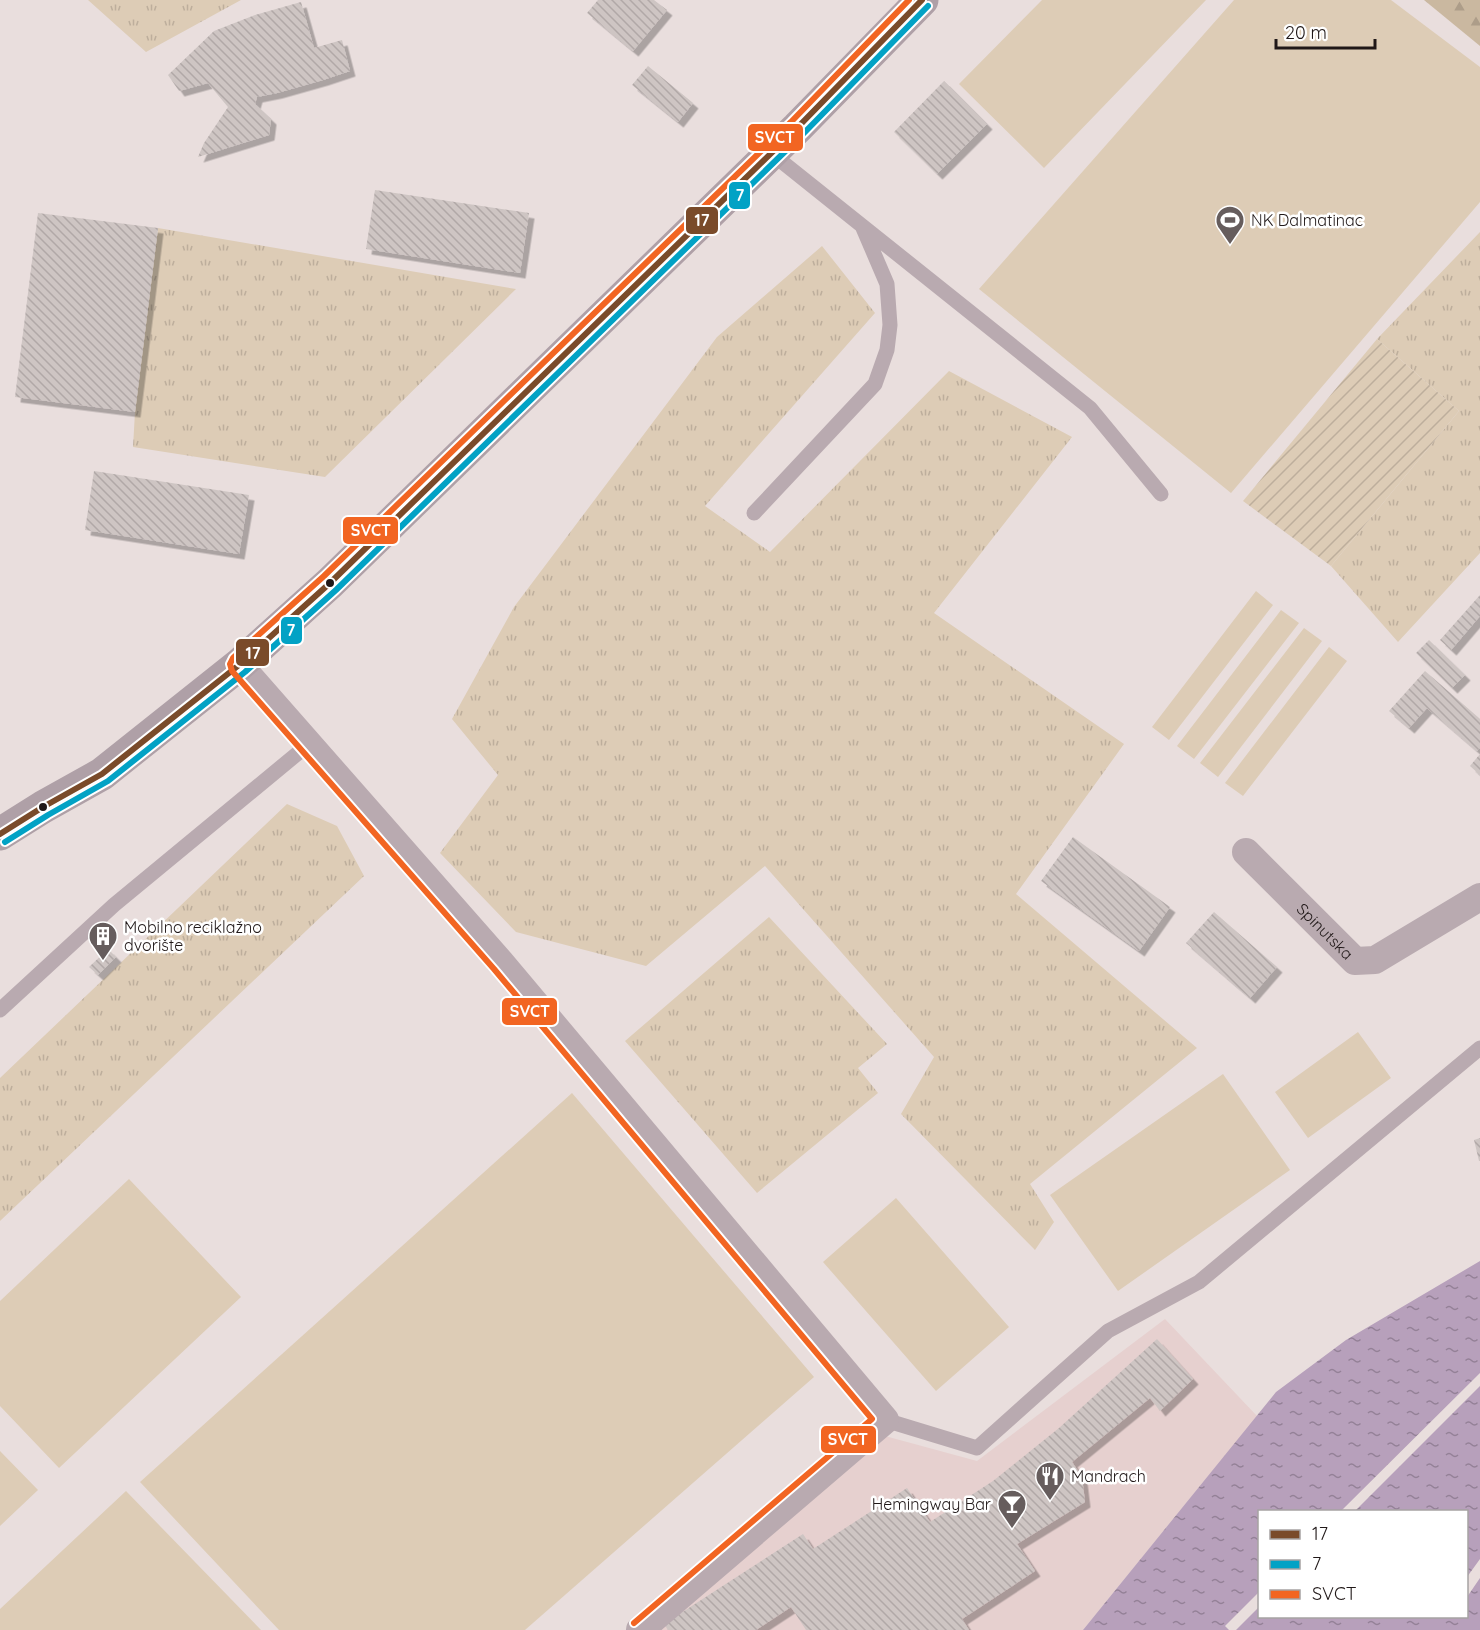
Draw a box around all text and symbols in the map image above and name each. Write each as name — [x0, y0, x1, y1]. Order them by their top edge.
scale bar — [1276, 12, 1375, 50]
text: 20 m — [1285, 21, 1327, 44]
line badge: SVCT — [747, 123, 804, 152]
text: SVCT — [755, 127, 795, 147]
line badge: 7 — [728, 181, 751, 210]
text: 7 — [736, 185, 745, 205]
sports icon: NK Dalmatinac — [1214, 204, 1246, 246]
line badge: 17 — [685, 206, 719, 235]
text: 17 — [694, 210, 710, 230]
place label: NK Dalmatinac — [1251, 210, 1363, 230]
line badge: SVCT — [342, 516, 399, 545]
text: SVCT — [351, 520, 391, 540]
unlabelled marker — [324, 577, 336, 589]
line badge: 7 — [280, 616, 303, 645]
text: 7 — [287, 620, 296, 640]
line badge: 17 — [235, 638, 270, 667]
text: 17 — [245, 643, 261, 663]
unlabelled marker — [37, 801, 49, 813]
street label: Spinutska — [1293, 899, 1358, 964]
place label: Mobilno reciklažno dvorište — [124, 917, 262, 955]
building icon: Mobilno reciklažno dvorište — [87, 920, 119, 962]
line badge: SVCT — [501, 997, 558, 1026]
text: SVCT — [510, 1001, 550, 1021]
line badge: SVCT — [820, 1425, 877, 1454]
text: SVCT — [828, 1429, 868, 1449]
restaurant icon: Mandrach — [1034, 1460, 1066, 1502]
place label: Mandrach — [1071, 1466, 1146, 1486]
bar icon: Hemingway Bar — [996, 1488, 1028, 1530]
place label: Hemingway Bar — [872, 1494, 991, 1514]
legend — [1258, 1510, 1468, 1618]
text: 17 — [1312, 1522, 1328, 1545]
text: 7 — [1312, 1552, 1321, 1575]
text: SVCT — [1312, 1582, 1357, 1605]

